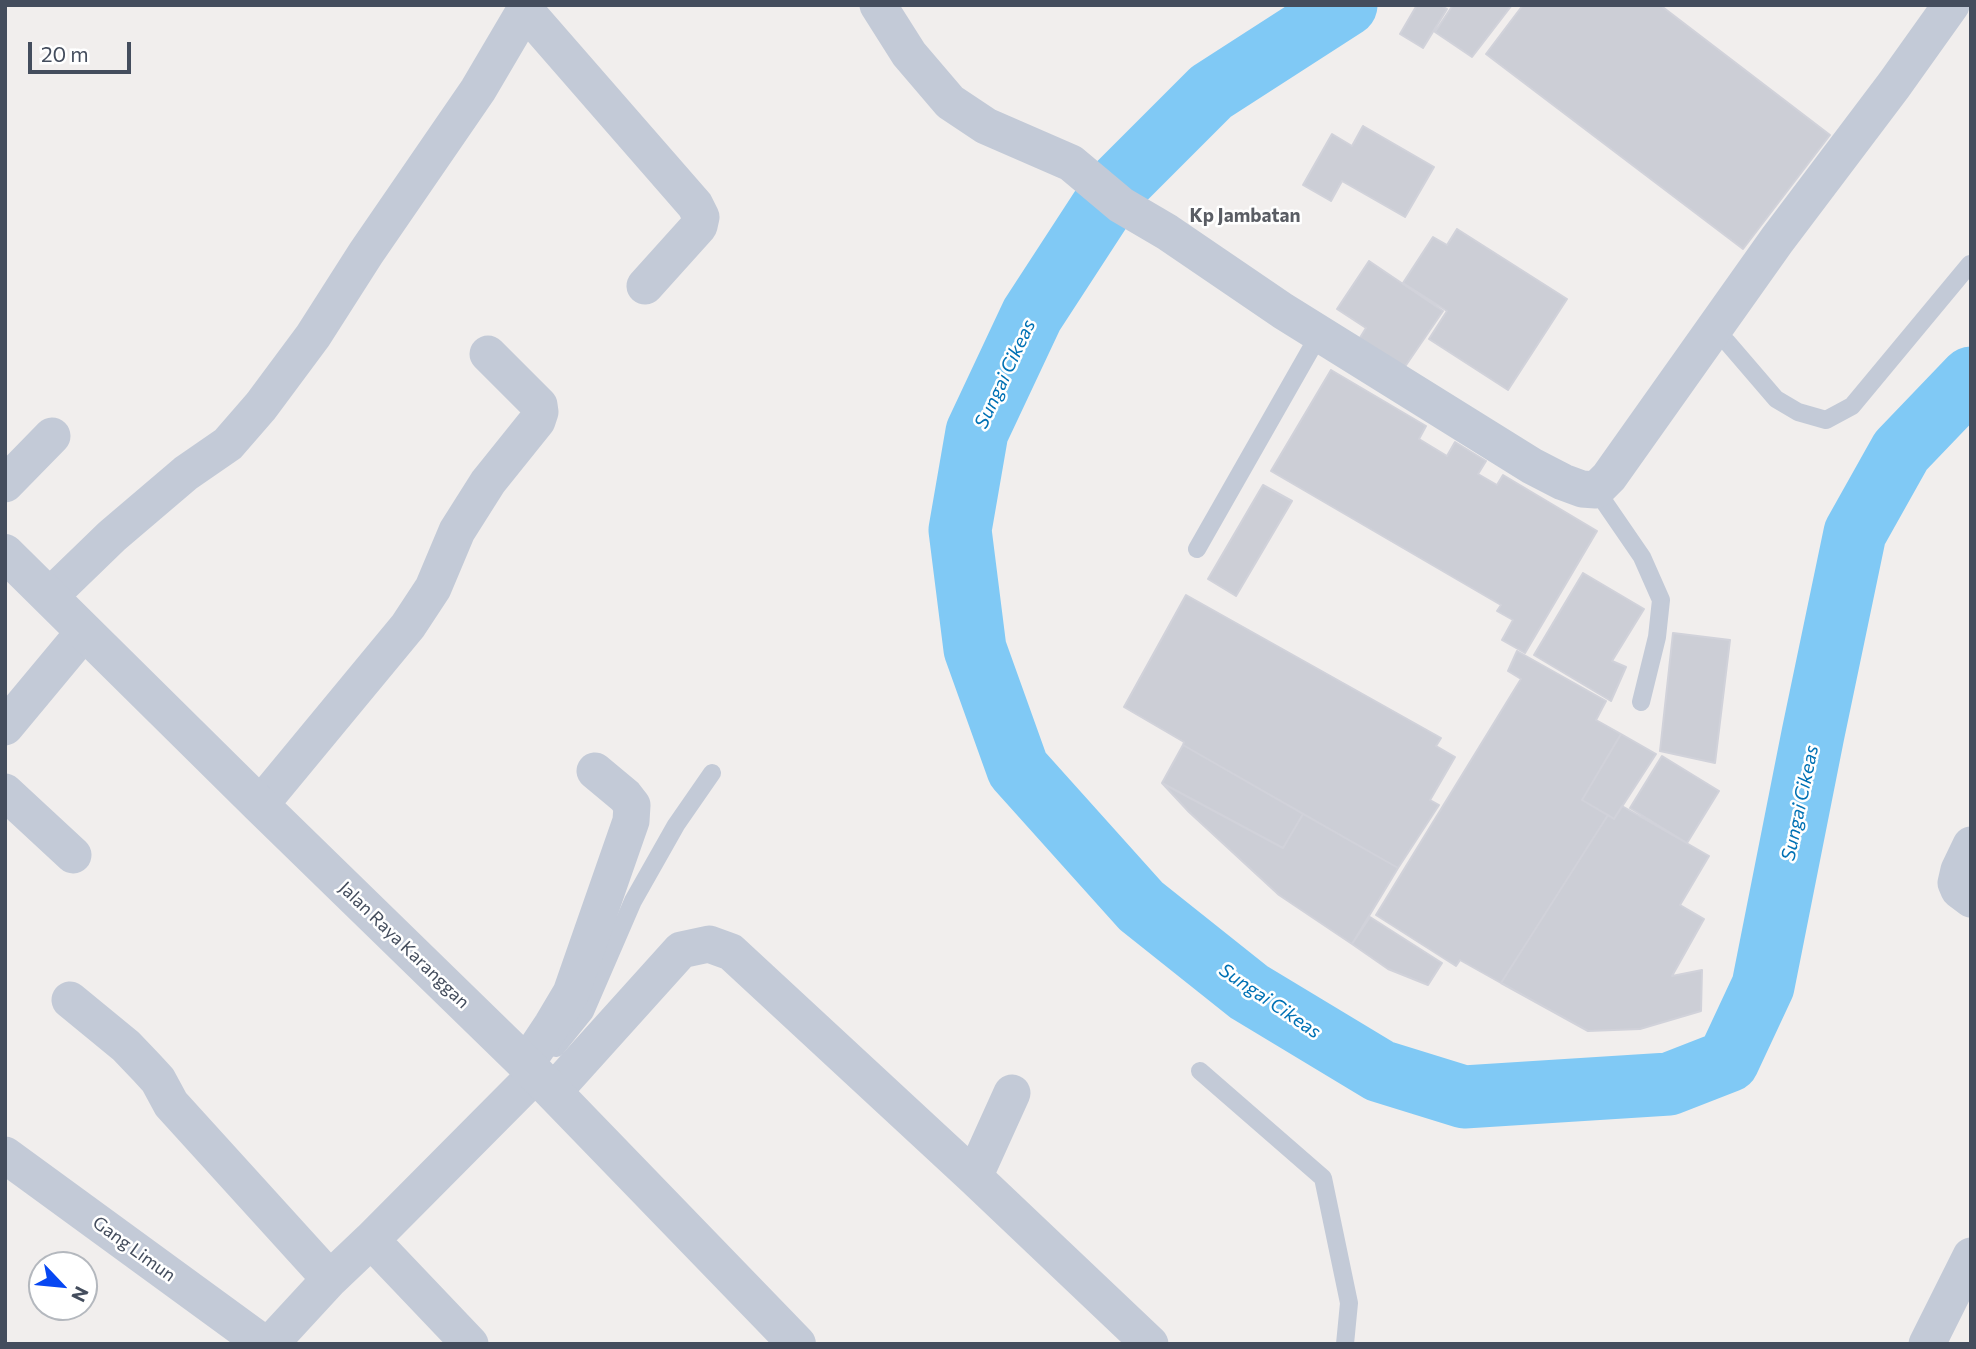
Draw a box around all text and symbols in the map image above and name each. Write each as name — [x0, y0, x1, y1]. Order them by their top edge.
scale bar — [32, 28, 135, 72]
text: 20 m — [41, 41, 89, 66]
district label: Kp Jambatan — [1189, 205, 1301, 227]
water label: Sungai Cikeas — [970, 316, 1040, 432]
water label: Sungai Cikeas — [1777, 743, 1823, 863]
street label: Jalan Raya Karanggan — [334, 877, 474, 1013]
water label: Sungai Cikeas — [1215, 959, 1325, 1043]
street label: Gang Limun — [88, 1212, 180, 1286]
north arrow — [28, 1251, 98, 1321]
text: N — [67, 1283, 94, 1306]

